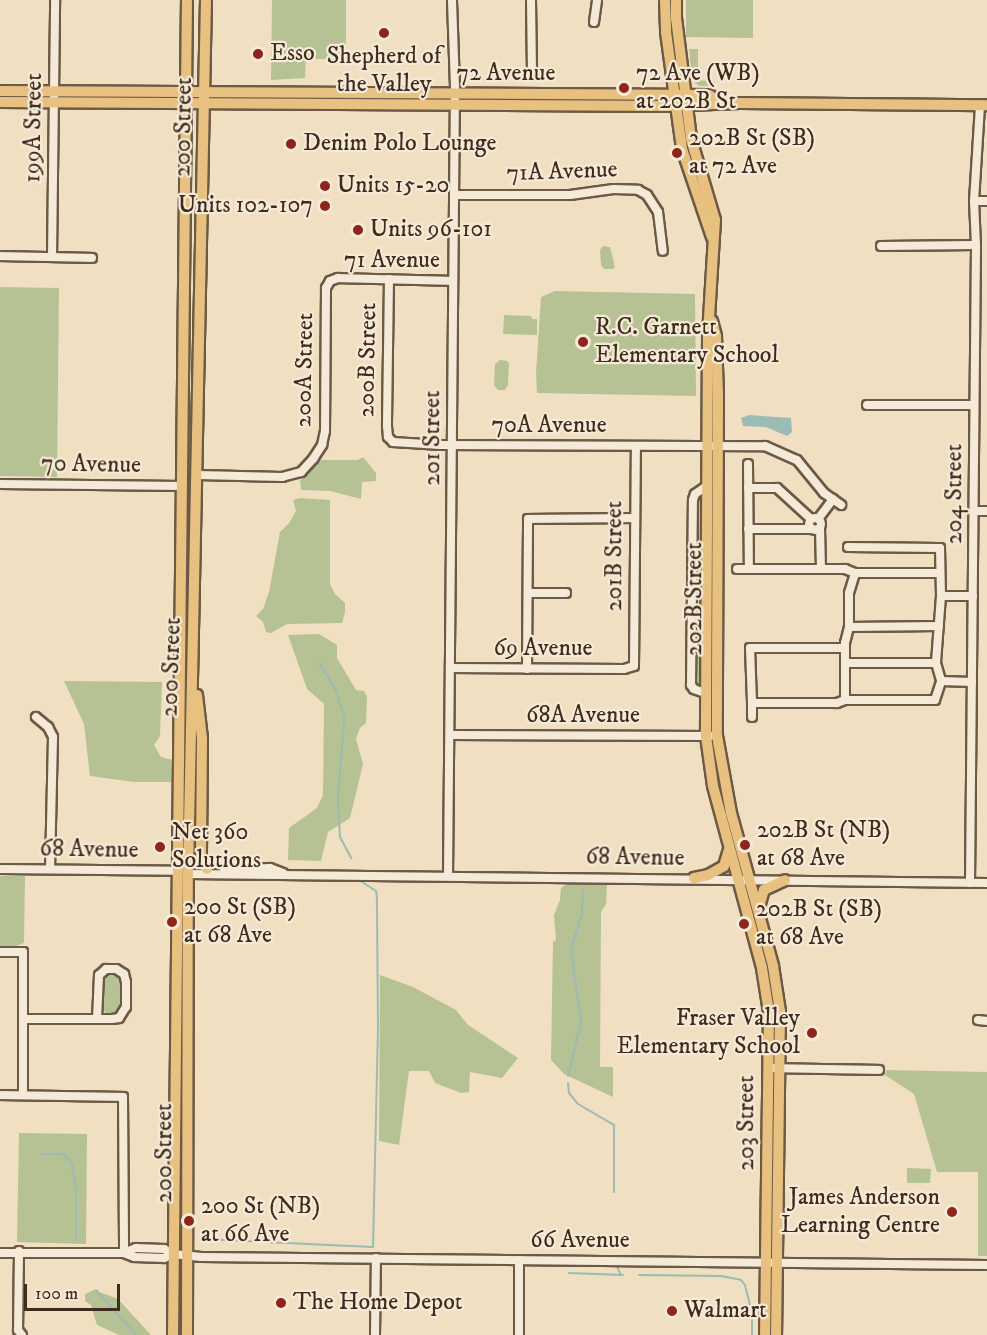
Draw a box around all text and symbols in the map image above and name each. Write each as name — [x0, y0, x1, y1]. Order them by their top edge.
marker: Shepherd of the Valley — [377, 26, 391, 40]
place label: Esso — [270, 40, 315, 68]
place label: Shepherd of the Valley — [327, 43, 441, 99]
marker: Esso — [251, 47, 265, 61]
street label: 72 Avenue — [457, 60, 555, 88]
place label: 72 Ave (WB) at 202B St — [636, 60, 760, 116]
street label: 199A Street — [19, 73, 49, 183]
street label: 200 Street — [169, 77, 199, 177]
marker: 72 Ave (WB) at 202B St — [617, 81, 631, 95]
place label: 202B St (SB) at 72 Ave — [689, 125, 815, 181]
place label: Denim Polo Lounge — [303, 130, 496, 158]
marker: Denim Polo Lounge — [284, 137, 298, 151]
marker: 202B St (SB) at 72 Ave — [670, 146, 684, 160]
street label: 71A Avenue — [506, 156, 618, 188]
place label: Units 15-20 — [337, 172, 450, 200]
marker: Units 15-20 — [318, 179, 332, 193]
place label: Units 102-107 — [178, 192, 313, 220]
marker: Units 102-107 — [318, 199, 332, 213]
place label: Units 96-101 — [370, 216, 492, 244]
marker: Units 96-101 — [351, 223, 365, 237]
street label: 71 Avenue — [344, 247, 440, 275]
street label: 200B Street — [353, 302, 383, 418]
street label: 200A Street — [290, 312, 320, 428]
place label: R.C. Garnett Elementary School — [595, 314, 779, 370]
marker: R.C. Garnett Elementary School — [576, 335, 590, 349]
street label: 201 Street — [419, 390, 447, 486]
street label: 70A Avenue — [491, 412, 607, 440]
street label: 204 Street — [941, 444, 969, 544]
street label: 70 Avenue — [41, 450, 141, 480]
street label: 201B Street — [601, 501, 629, 611]
street label: 202B Street — [681, 542, 709, 656]
street label: 200 Street — [156, 617, 188, 717]
street label: 69 Avenue — [494, 635, 592, 663]
street label: 68A Avenue — [526, 702, 640, 730]
place label: 202B St (NB) at 68 Ave — [757, 817, 890, 873]
place label: Net 360 Solutions — [172, 819, 261, 875]
street label: 68 Avenue — [39, 835, 139, 865]
marker: 202B St (NB) at 68 Ave — [738, 838, 752, 852]
marker: Net 360 Solutions — [153, 840, 167, 854]
street label: 68 Avenue — [585, 843, 685, 873]
place label: 200 St (SB) at 68 Ave — [184, 894, 296, 950]
place label: 202B St (SB) at 68 Ave — [756, 896, 882, 952]
marker: 200 St (SB) at 68 Ave — [165, 915, 179, 929]
marker: 202B St (SB) at 68 Ave — [737, 917, 751, 931]
place label: Fraser Valley Elementary School — [616, 1005, 800, 1061]
marker: Fraser Valley Elementary School — [805, 1026, 819, 1040]
street label: 203 Street — [733, 1075, 761, 1171]
street label: 200 Street — [151, 1103, 179, 1203]
place label: James Anderson Learning Centre — [781, 1184, 940, 1240]
place label: 200 St (NB) at 66 Ave — [201, 1193, 320, 1249]
marker: James Anderson Learning Centre — [945, 1205, 959, 1219]
marker: 200 St (NB) at 66 Ave — [182, 1214, 196, 1228]
street label: 66 Avenue — [530, 1227, 630, 1255]
scale bar — [27, 1272, 123, 1310]
text: 100 m — [35, 1283, 78, 1305]
place label: The Home Depot — [293, 1289, 462, 1317]
marker: The Home Depot — [274, 1296, 288, 1310]
place label: Walmart — [684, 1297, 767, 1325]
marker: Walmart — [665, 1304, 679, 1318]

